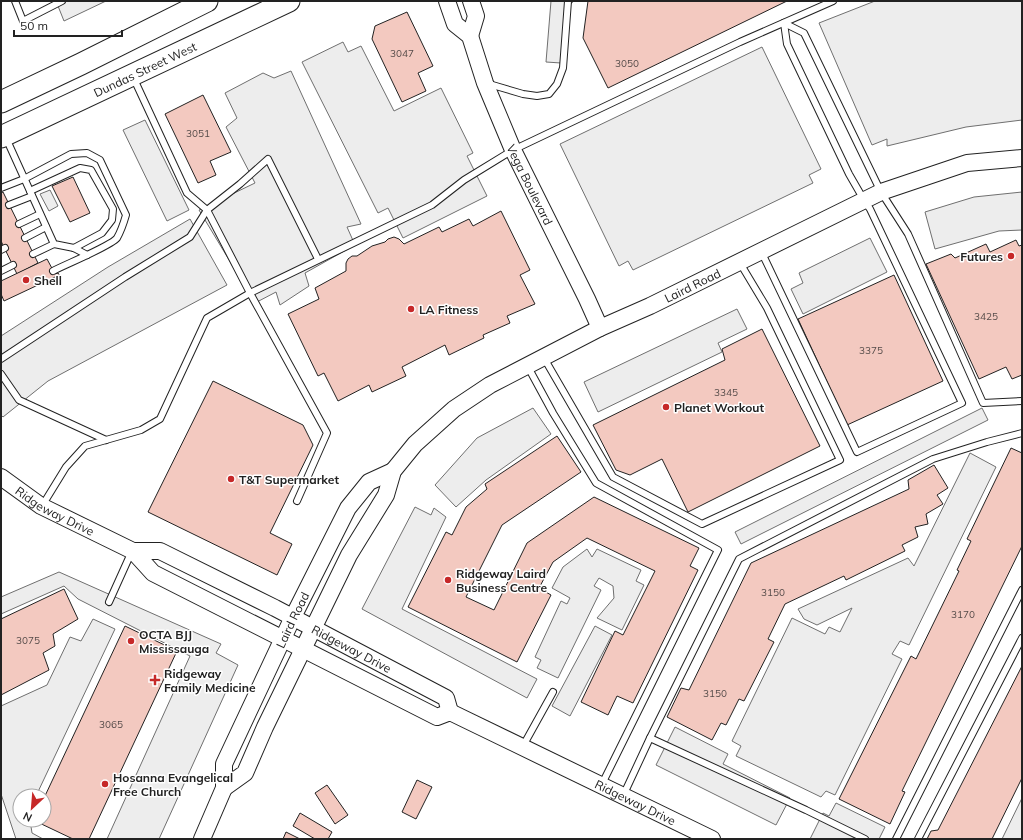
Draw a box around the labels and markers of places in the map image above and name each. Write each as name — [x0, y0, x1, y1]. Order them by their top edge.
place label: Futures — [960, 249, 1003, 264]
marker: Futures — [1006, 251, 1016, 261]
place label: Shell — [34, 273, 62, 288]
marker: Shell — [21, 275, 31, 285]
place label: LA Fitness — [419, 302, 478, 317]
marker: LA Fitness — [406, 304, 416, 314]
place label: Planet Workout — [674, 400, 764, 415]
marker: Planet Workout — [661, 402, 671, 412]
place label: T&T Supermarket — [239, 472, 339, 487]
marker: T&T Supermarket — [226, 474, 236, 484]
place label: Ridgeway Laird Business Centre — [456, 566, 547, 595]
marker: Ridgeway Laird Business Centre — [443, 575, 453, 585]
place label: OCTA BJJ Mississauga — [139, 627, 209, 656]
marker: OCTA BJJ Mississauga — [126, 636, 136, 646]
place label: Ridgeway Family Medicine — [164, 666, 256, 695]
marker: Ridgeway Family Medicine — [149, 674, 161, 686]
place label: Hosanna Evangelical Free Church — [113, 770, 233, 799]
marker: Hosanna Evangelical Free Church — [100, 779, 110, 789]

